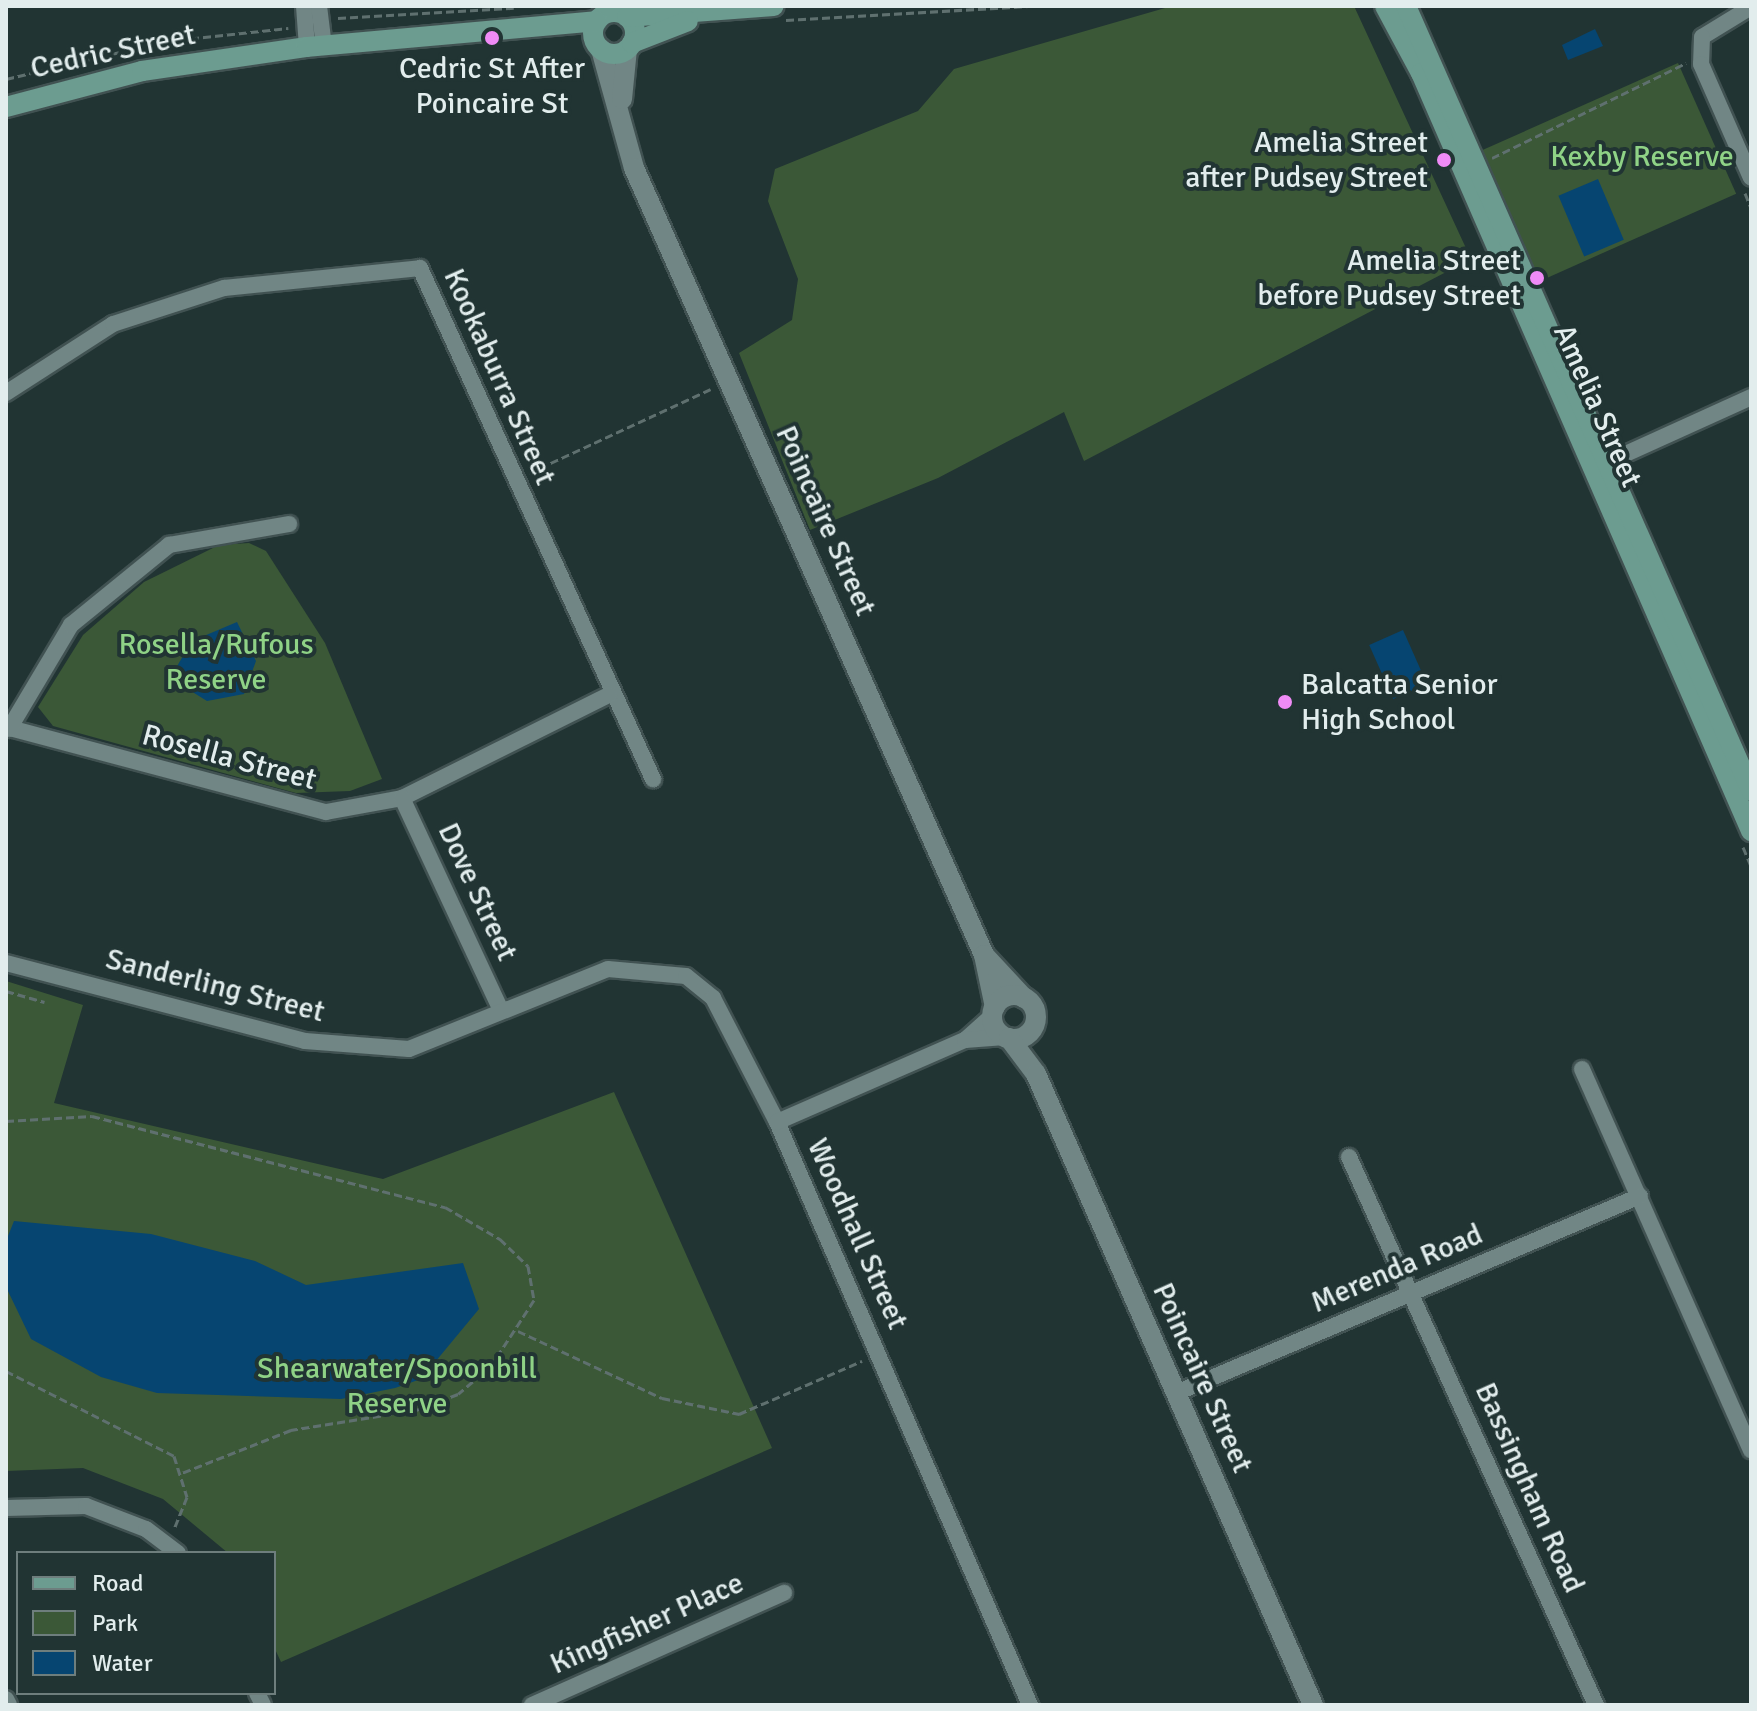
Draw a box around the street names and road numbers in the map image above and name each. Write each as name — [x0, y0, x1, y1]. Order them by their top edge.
street label: Cedric Street — [27, 17, 199, 87]
street label: Kookaburra Street — [435, 263, 563, 491]
street label: Amelia Street — [1545, 319, 1649, 493]
street label: Poincaire Street — [767, 420, 883, 622]
street label: Rosella Street — [138, 717, 320, 799]
street label: Dove Street — [429, 817, 525, 967]
street label: Sanderling Street — [102, 941, 328, 1031]
street label: Woodhall Street — [799, 1133, 915, 1335]
street label: Merenda Road — [1306, 1217, 1488, 1321]
street label: Poincaire Street — [1144, 1277, 1260, 1479]
street label: Bassingham Road — [1467, 1377, 1591, 1599]
street label: Kingfisher Place — [545, 1565, 749, 1683]

